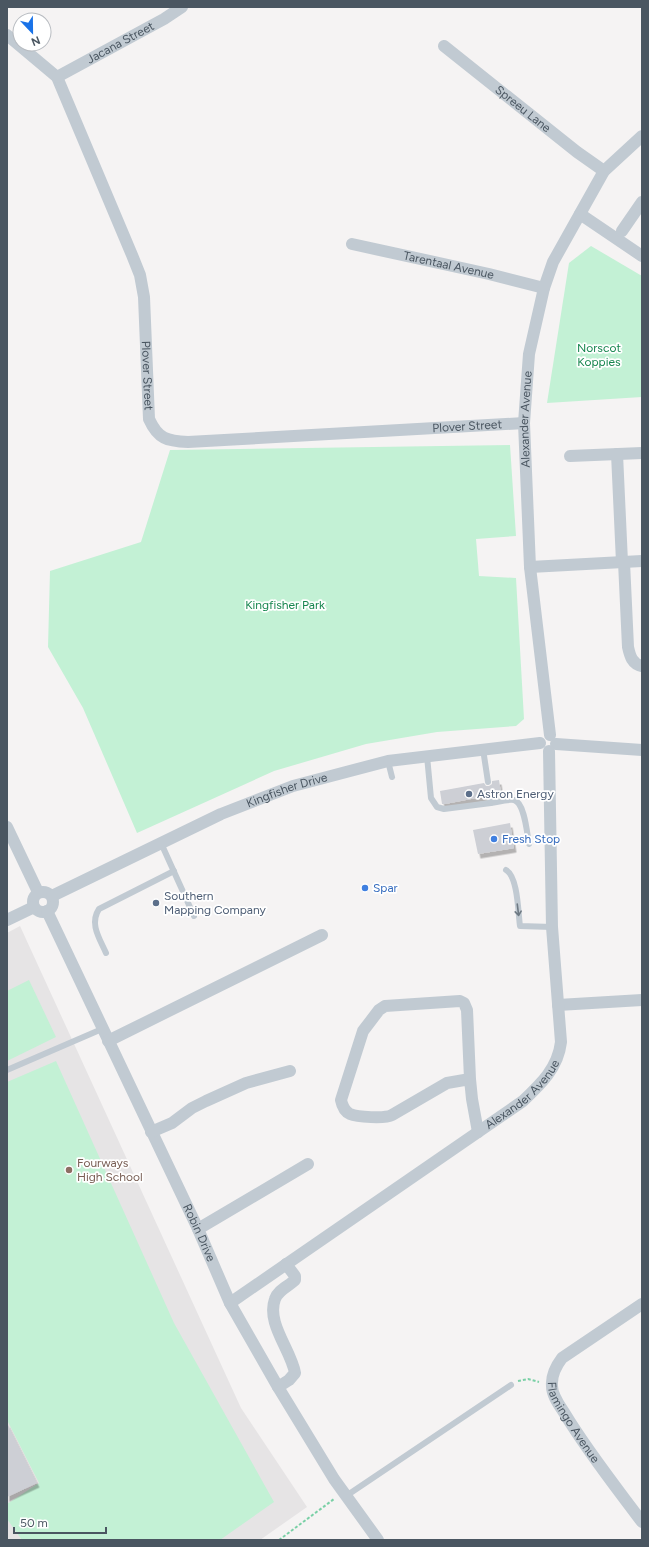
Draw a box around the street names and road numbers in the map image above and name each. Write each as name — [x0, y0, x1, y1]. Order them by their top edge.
street label: Jacana Street — [84, 19, 157, 67]
street label: Spreeu Lane — [492, 83, 554, 136]
street label: Tarentaal Avenue — [402, 248, 496, 282]
street label: Plover Street — [139, 340, 156, 411]
street label: Alexander Avenue — [517, 370, 535, 468]
street label: Plover Street — [432, 417, 503, 435]
street label: Kingfisher Drive — [244, 770, 329, 810]
street label: Alexander Avenue — [482, 1057, 563, 1132]
street label: Robin Drive — [180, 1202, 218, 1264]
street label: Flamingo Avenue — [545, 1381, 603, 1466]

